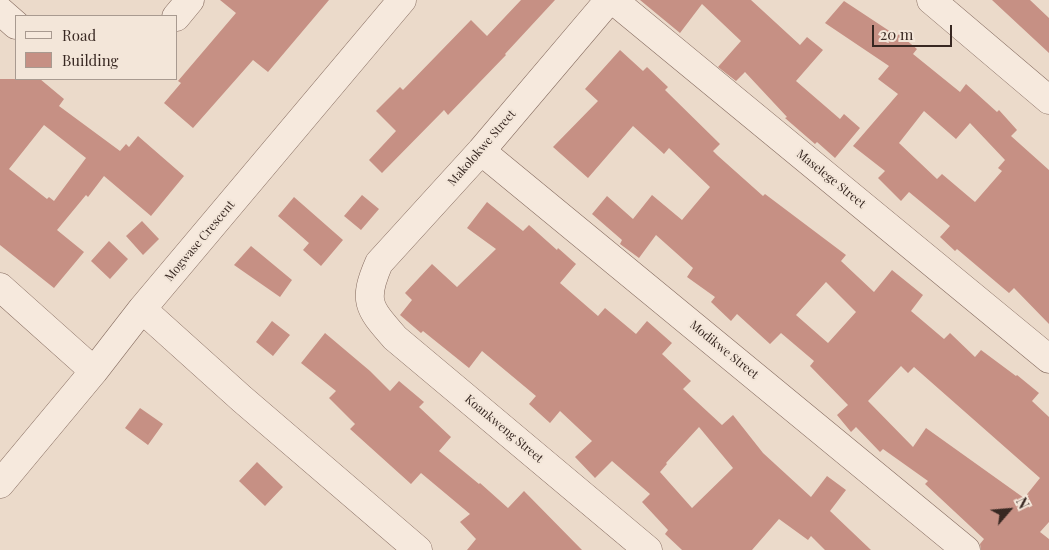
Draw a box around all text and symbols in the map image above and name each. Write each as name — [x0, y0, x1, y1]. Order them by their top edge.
legend — [15, 15, 178, 80]
scale bar — [874, 15, 954, 47]
text: 20 m — [880, 24, 913, 44]
text: Road — [62, 25, 96, 45]
text: Building — [62, 50, 118, 70]
street label: Makolokwe Street — [445, 107, 519, 189]
street label: Maselege Street — [794, 147, 868, 211]
street label: Mogwase Crescent — [162, 198, 238, 284]
street label: Modikwe Street — [687, 318, 761, 382]
street label: Koankweng Street — [462, 392, 546, 466]
north arrow — [984, 485, 1034, 535]
text: N — [1012, 494, 1034, 512]

